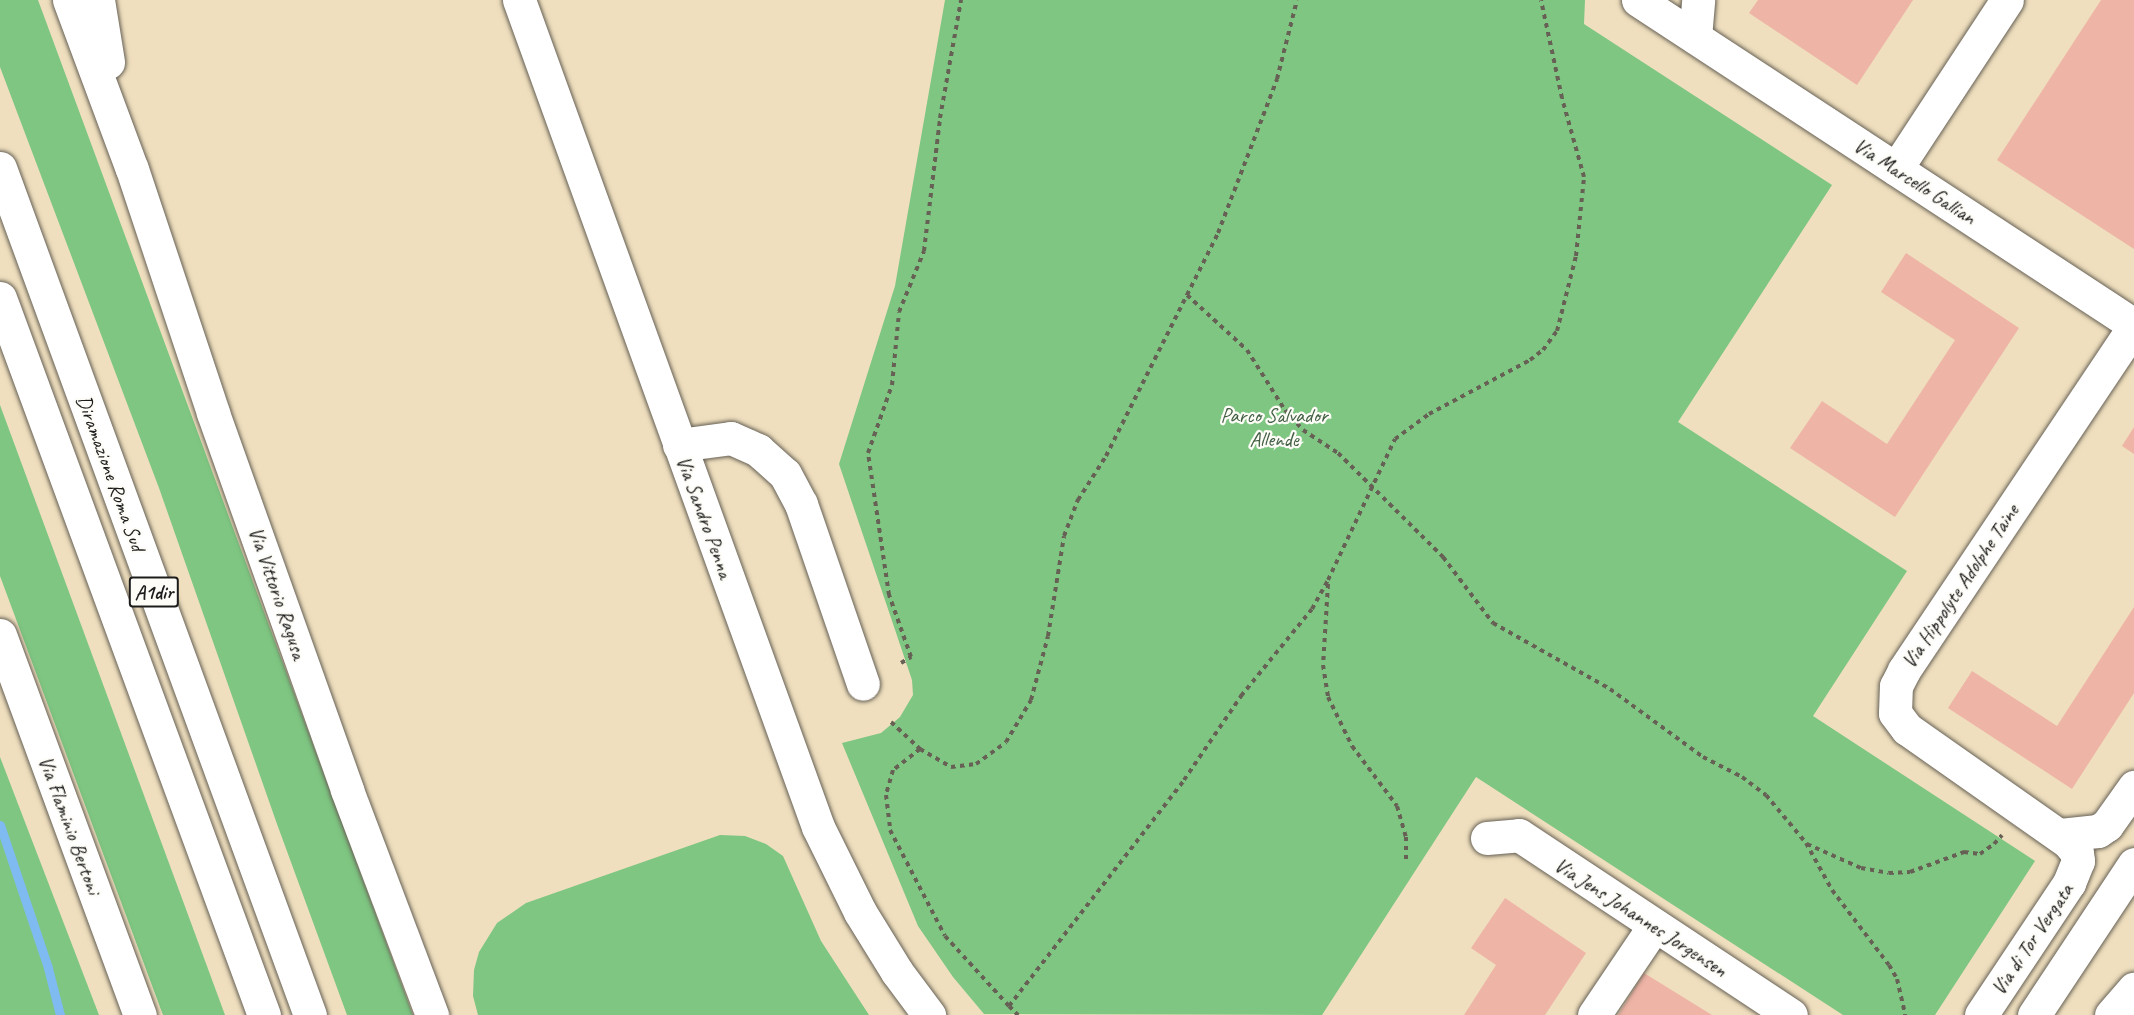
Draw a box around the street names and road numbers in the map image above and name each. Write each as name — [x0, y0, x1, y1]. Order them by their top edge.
street label: Via Marcello Gallian — [1849, 132, 1981, 230]
street label: Diramazione Roma Sud — [71, 392, 151, 554]
street label: Via Sandro Penna — [671, 452, 739, 582]
street label: Via Hippolyte Adolphe Taine — [1896, 499, 2024, 673]
street label: Via Vittorio Ragusa — [244, 523, 312, 663]
road number: A1dir — [128, 575, 180, 609]
street label: Via Flaminio Bertoni — [33, 752, 107, 898]
street label: Via Jens Johannes Jorgensen — [1550, 852, 1732, 982]
street label: Via di Tor Vergata — [1986, 879, 2078, 999]

